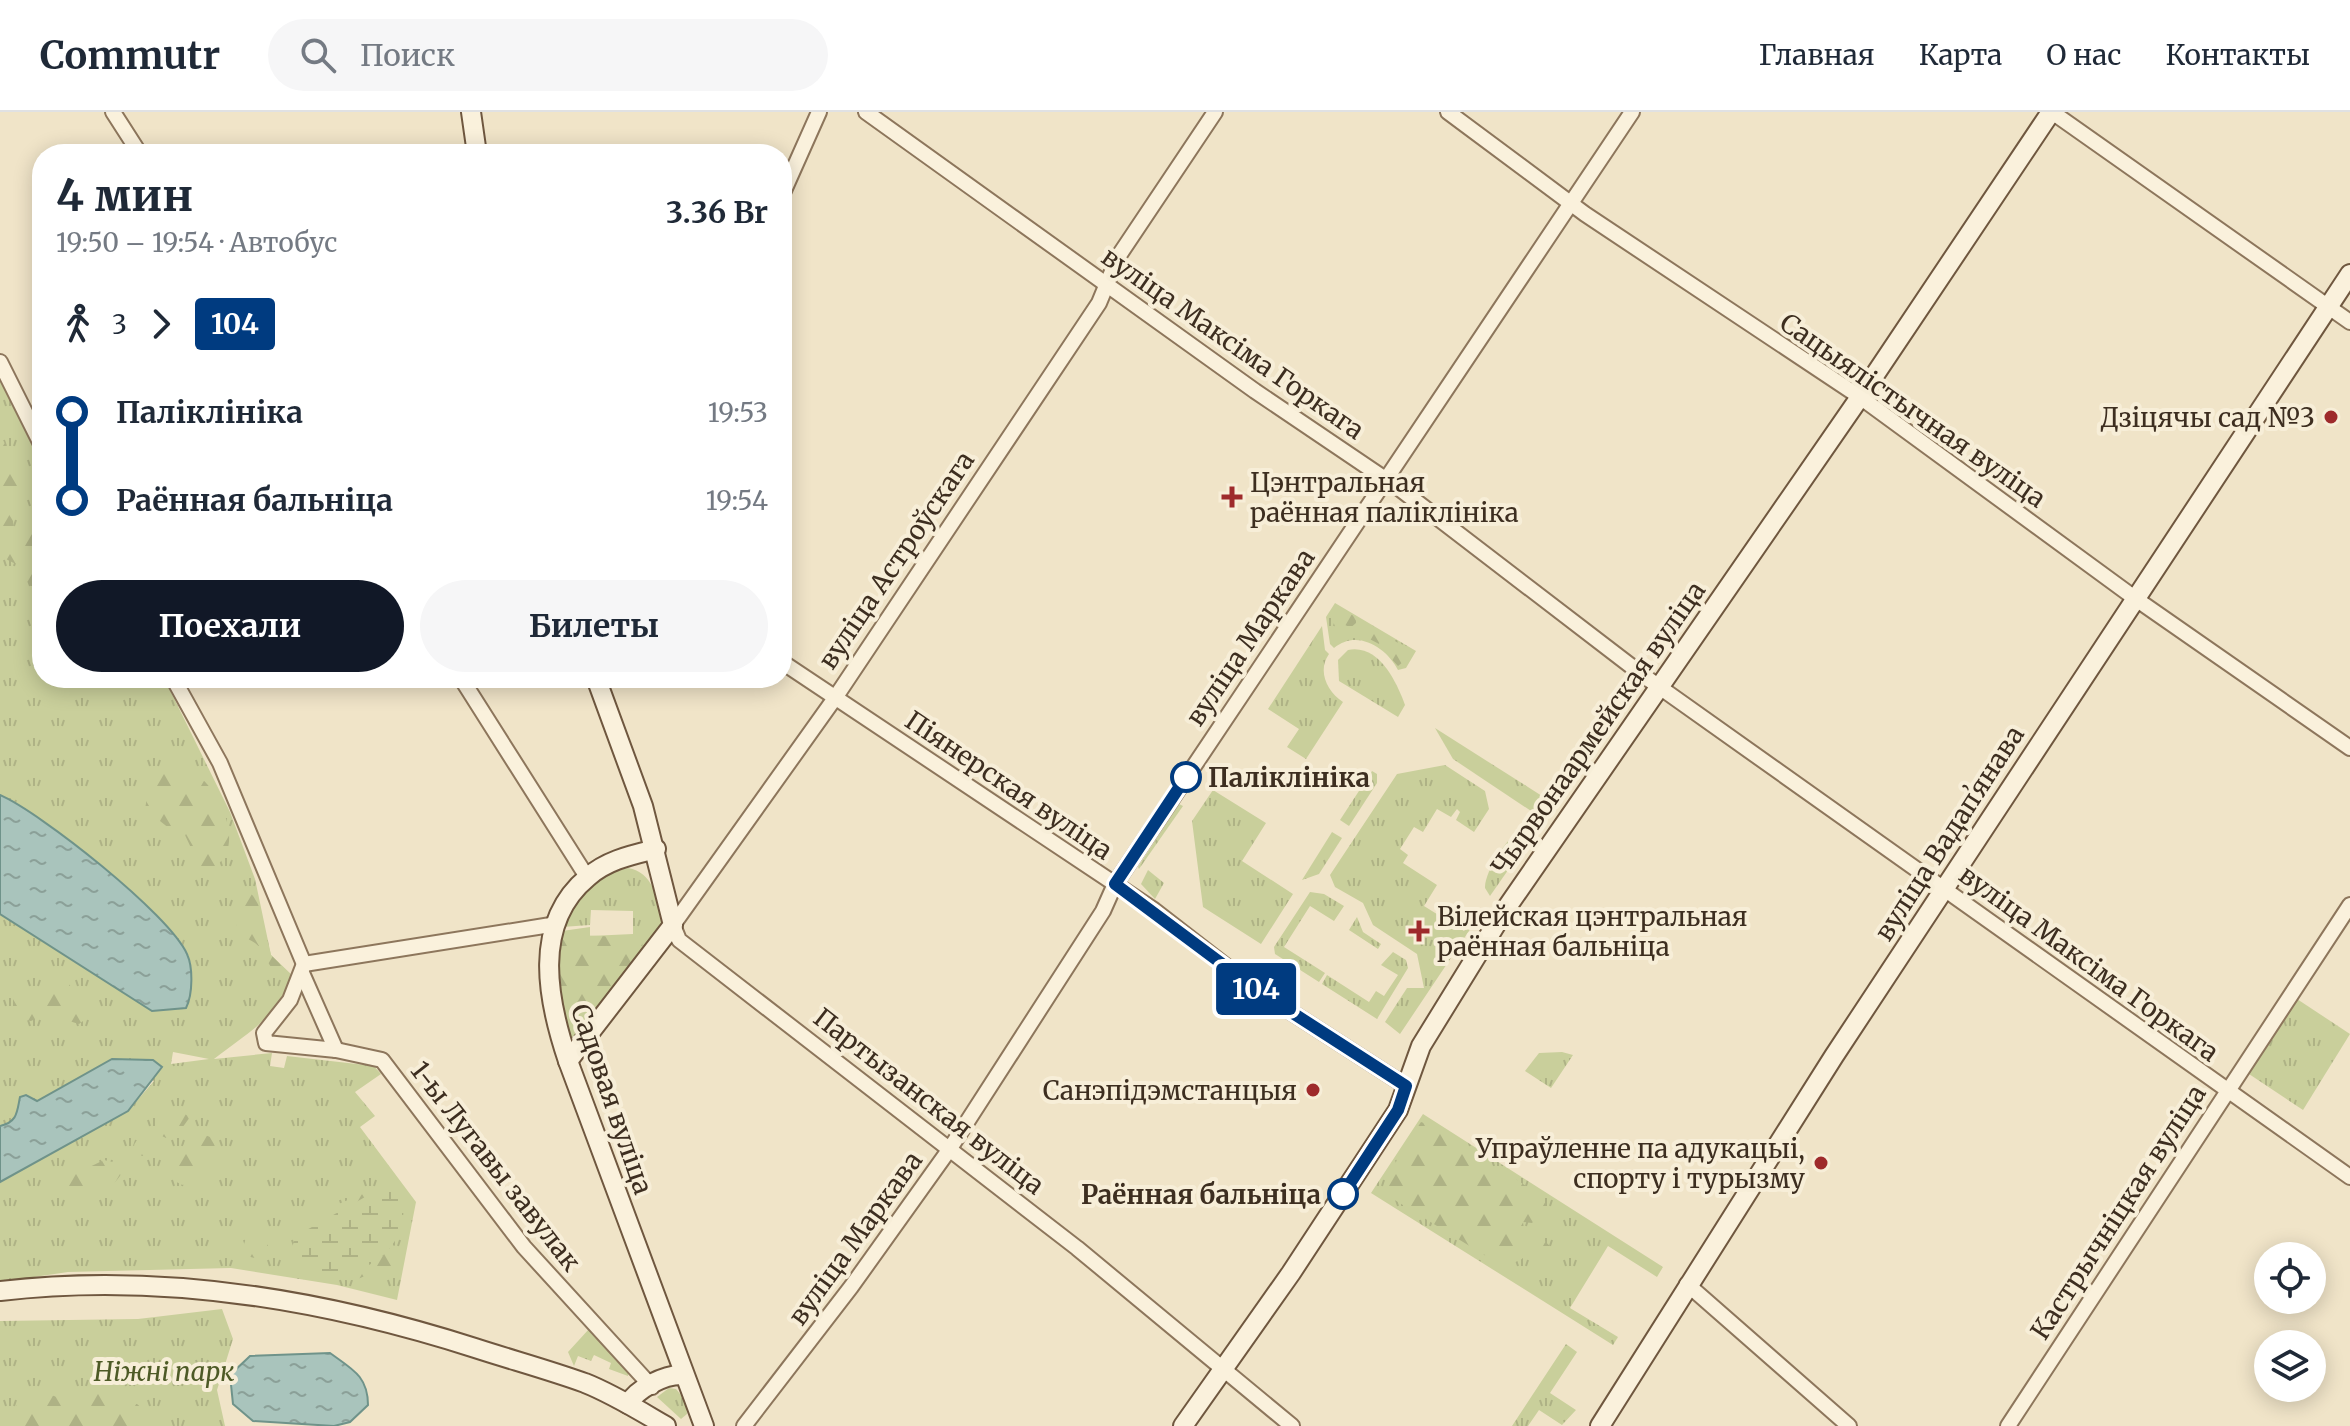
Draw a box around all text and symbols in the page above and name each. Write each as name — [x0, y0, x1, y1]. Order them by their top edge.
search box — [268, 19, 828, 91]
text: Commutr — [40, 32, 220, 79]
icon: search — [296, 33, 340, 77]
text: Поиск — [360, 36, 455, 74]
text: Главная — [1759, 37, 1875, 73]
text: Карта — [1919, 37, 2002, 73]
text: О нас — [2046, 37, 2121, 73]
text: Контакты — [2165, 37, 2310, 73]
text: 4 мин — [56, 168, 193, 223]
text: 3.36 Br — [666, 193, 768, 231]
text: 19:50 – 19:54 · Автобус — [56, 226, 338, 259]
street label: вуліца Максіма Горкага — [1095, 240, 1371, 446]
icon: walk — [56, 302, 100, 346]
icon: forward — [139, 302, 183, 346]
text: 104 — [211, 306, 259, 342]
street label: Сацыялістычная вуліца — [1774, 306, 2052, 514]
text: 3 — [112, 308, 127, 341]
text: Паліклініка — [116, 393, 303, 431]
text: 19:53 — [708, 396, 768, 429]
place label: Дзіцячы сад №3 — [2101, 401, 2315, 434]
marker: Дзіцячы сад №3 — [2322, 408, 2340, 426]
street label: вуліца Астроўскага — [811, 445, 981, 675]
place label: Цэнтральная раённая паліклініка — [1250, 466, 1519, 529]
text: Раённая бальніца — [116, 481, 393, 519]
text: 19:54 — [706, 484, 768, 517]
marker: Цэнтральная раённая паліклініка — [1221, 486, 1243, 508]
street label: вуліца Маркава — [1179, 542, 1322, 732]
street label: Чырвонаармейская вуліца — [1484, 575, 1712, 881]
button: Поехали — [56, 580, 404, 672]
button: Билеты — [420, 580, 768, 672]
street label: Піянерская вуліца — [899, 703, 1119, 867]
street label: вуліца Вадапʼянава — [1867, 719, 2031, 947]
place label: Паліклініка — [1208, 761, 1370, 794]
marker: Паліклініка — [1171, 762, 1201, 792]
street label: вуліца Максіма Горкага — [1953, 858, 2225, 1068]
place label: Вілейская цэнтральная раённая бальніца — [1437, 900, 1748, 963]
marker: Вілейская цэнтральная раённая бальніца — [1408, 920, 1430, 942]
line badge: 104 — [1210, 963, 1302, 1015]
text: 104 — [1232, 971, 1280, 1007]
street label: Садовая вуліца — [564, 1000, 660, 1199]
street label: Партызанская вуліца — [807, 1001, 1051, 1201]
street label: 1-ы Лугавы завулак — [404, 1054, 589, 1278]
place label: Санэпідэмстанцыя — [1043, 1074, 1297, 1107]
street label: Кастрычніцкая вуліца — [2023, 1078, 2213, 1346]
marker: Санэпідэмстанцыя — [1304, 1081, 1322, 1099]
place label: Упраўленне па адукацыі, спорту і турызму — [1475, 1132, 1806, 1195]
street label: вуліца Маркава — [781, 1145, 929, 1331]
marker: Упраўленне па адукацыі, спорту і турызму — [1812, 1154, 1830, 1172]
place label: Раённая бальніца — [1081, 1178, 1321, 1211]
marker: Раённая бальніца — [1328, 1179, 1358, 1209]
map controls — [2254, 1242, 2326, 1402]
button: locate — [2254, 1242, 2326, 1314]
button: layers — [2254, 1330, 2326, 1402]
park label: Ніжні парк — [94, 1355, 235, 1388]

